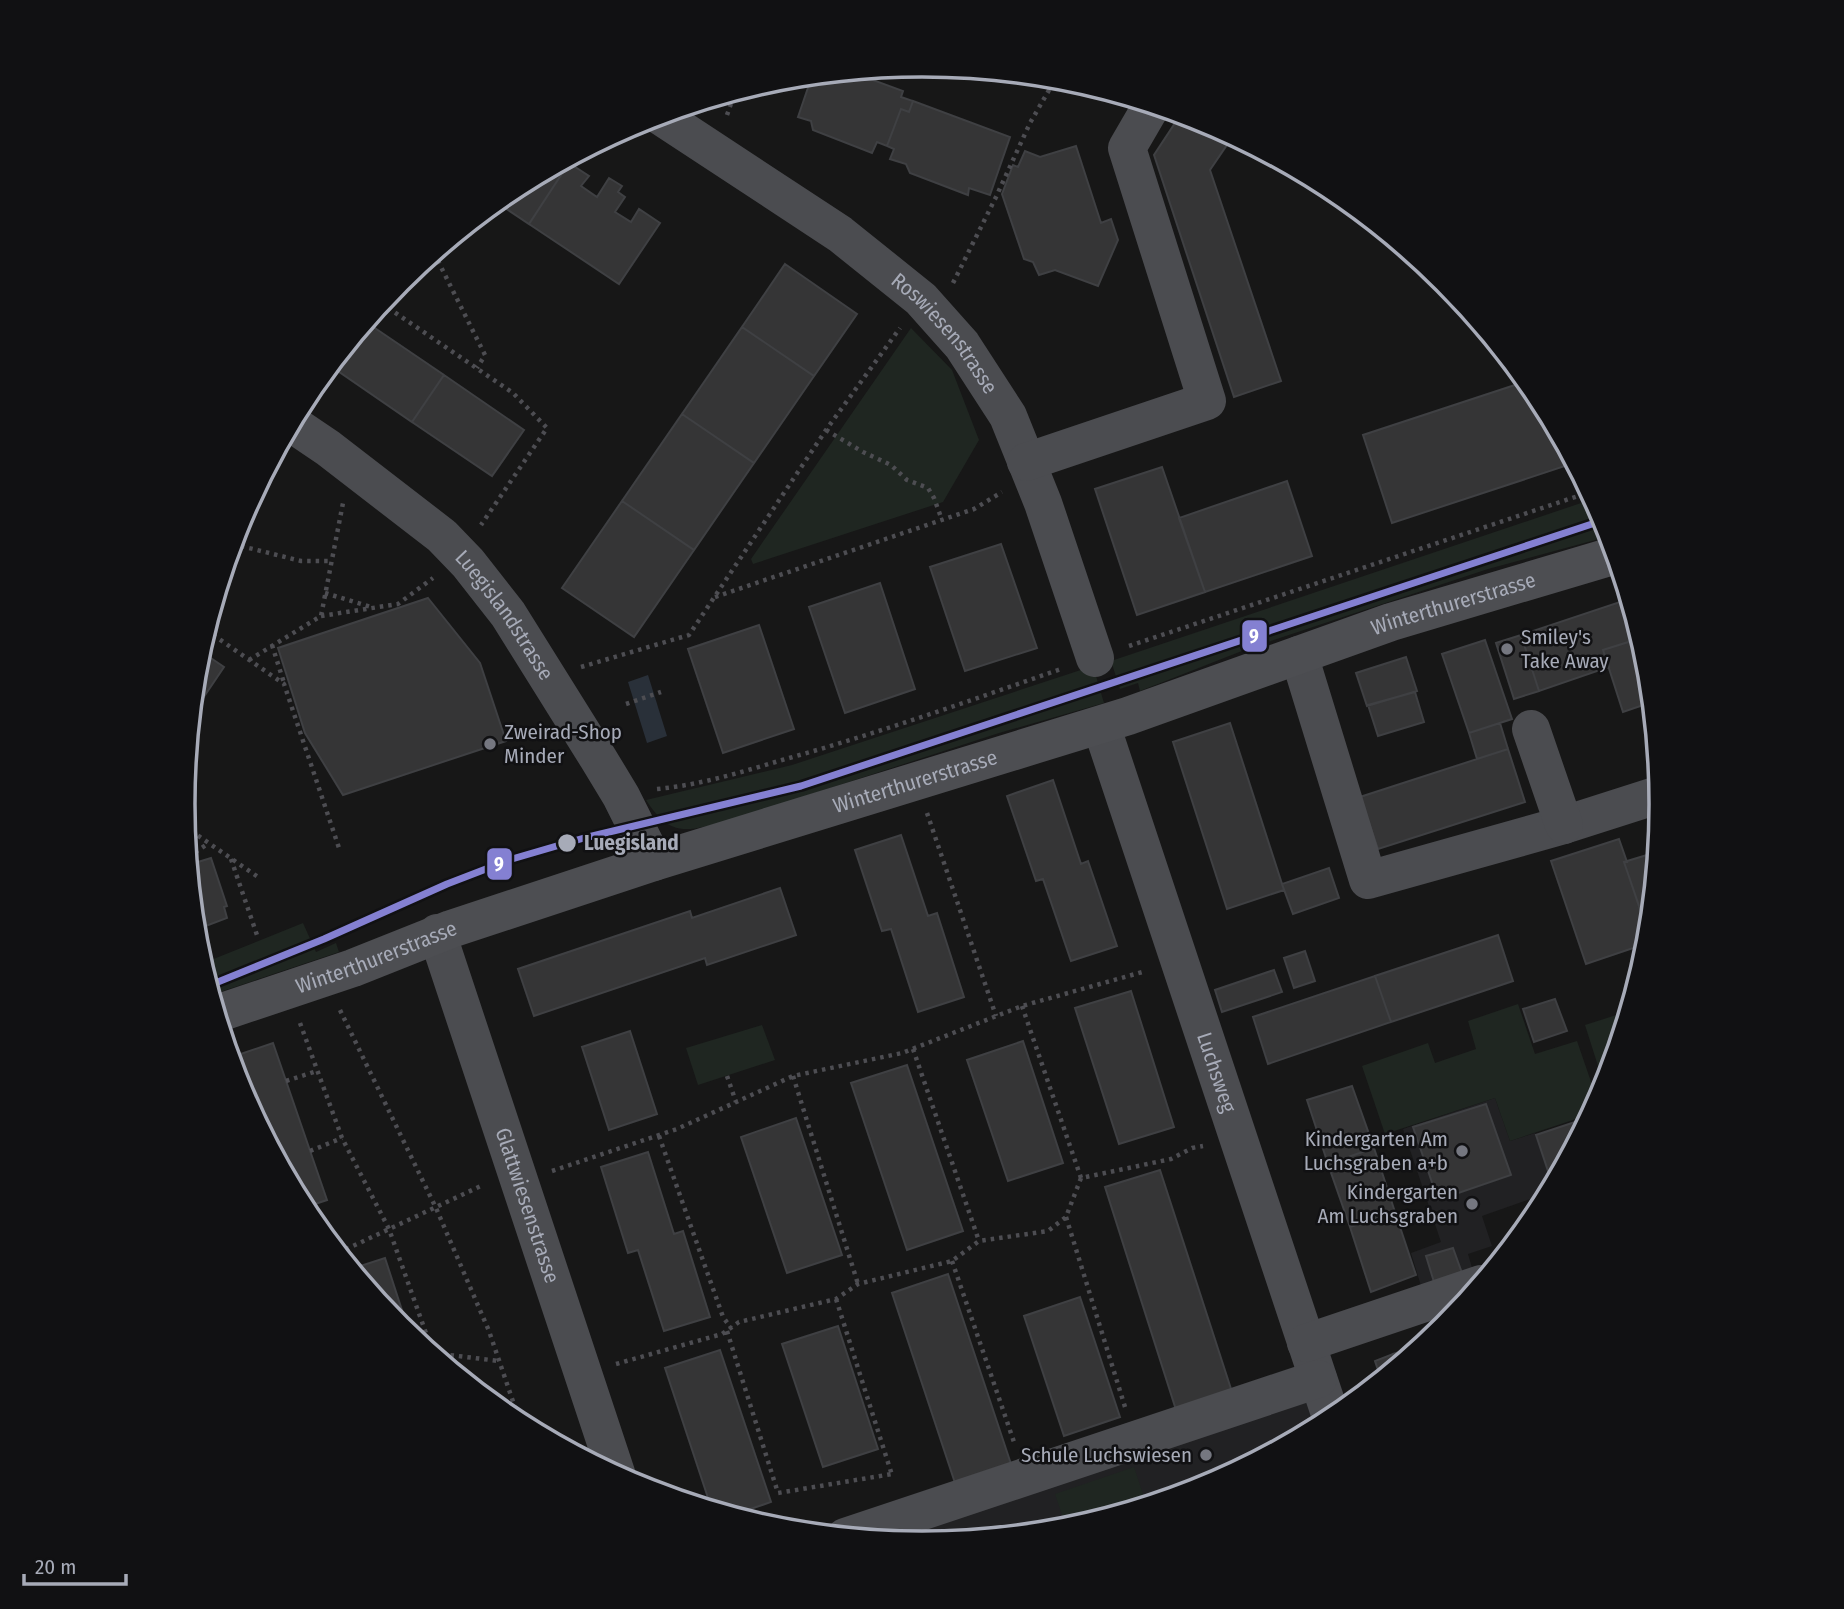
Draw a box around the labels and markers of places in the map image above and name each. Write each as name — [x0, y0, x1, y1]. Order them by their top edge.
place label: Smiley's Take Away — [1521, 624, 1609, 674]
marker: Smiley's Take Away — [1499, 641, 1515, 657]
place label: Zweirad-Shop Minder — [504, 719, 622, 769]
marker: Zweirad-Shop Minder — [482, 736, 498, 752]
place label: Luegisland — [584, 830, 679, 856]
marker: Luegisland — [556, 832, 578, 854]
place label: Kindergarten Am Luchsgraben a+b — [1304, 1126, 1448, 1176]
marker: Kindergarten Am Luchsgraben a+b — [1454, 1143, 1470, 1159]
place label: Kindergarten Am Luchsgraben — [1317, 1179, 1458, 1229]
marker: Kindergarten Am Luchsgraben — [1464, 1196, 1480, 1212]
place label: Schule Luchswiesen — [1021, 1442, 1192, 1468]
marker: Schule Luchswiesen — [1198, 1447, 1214, 1463]

